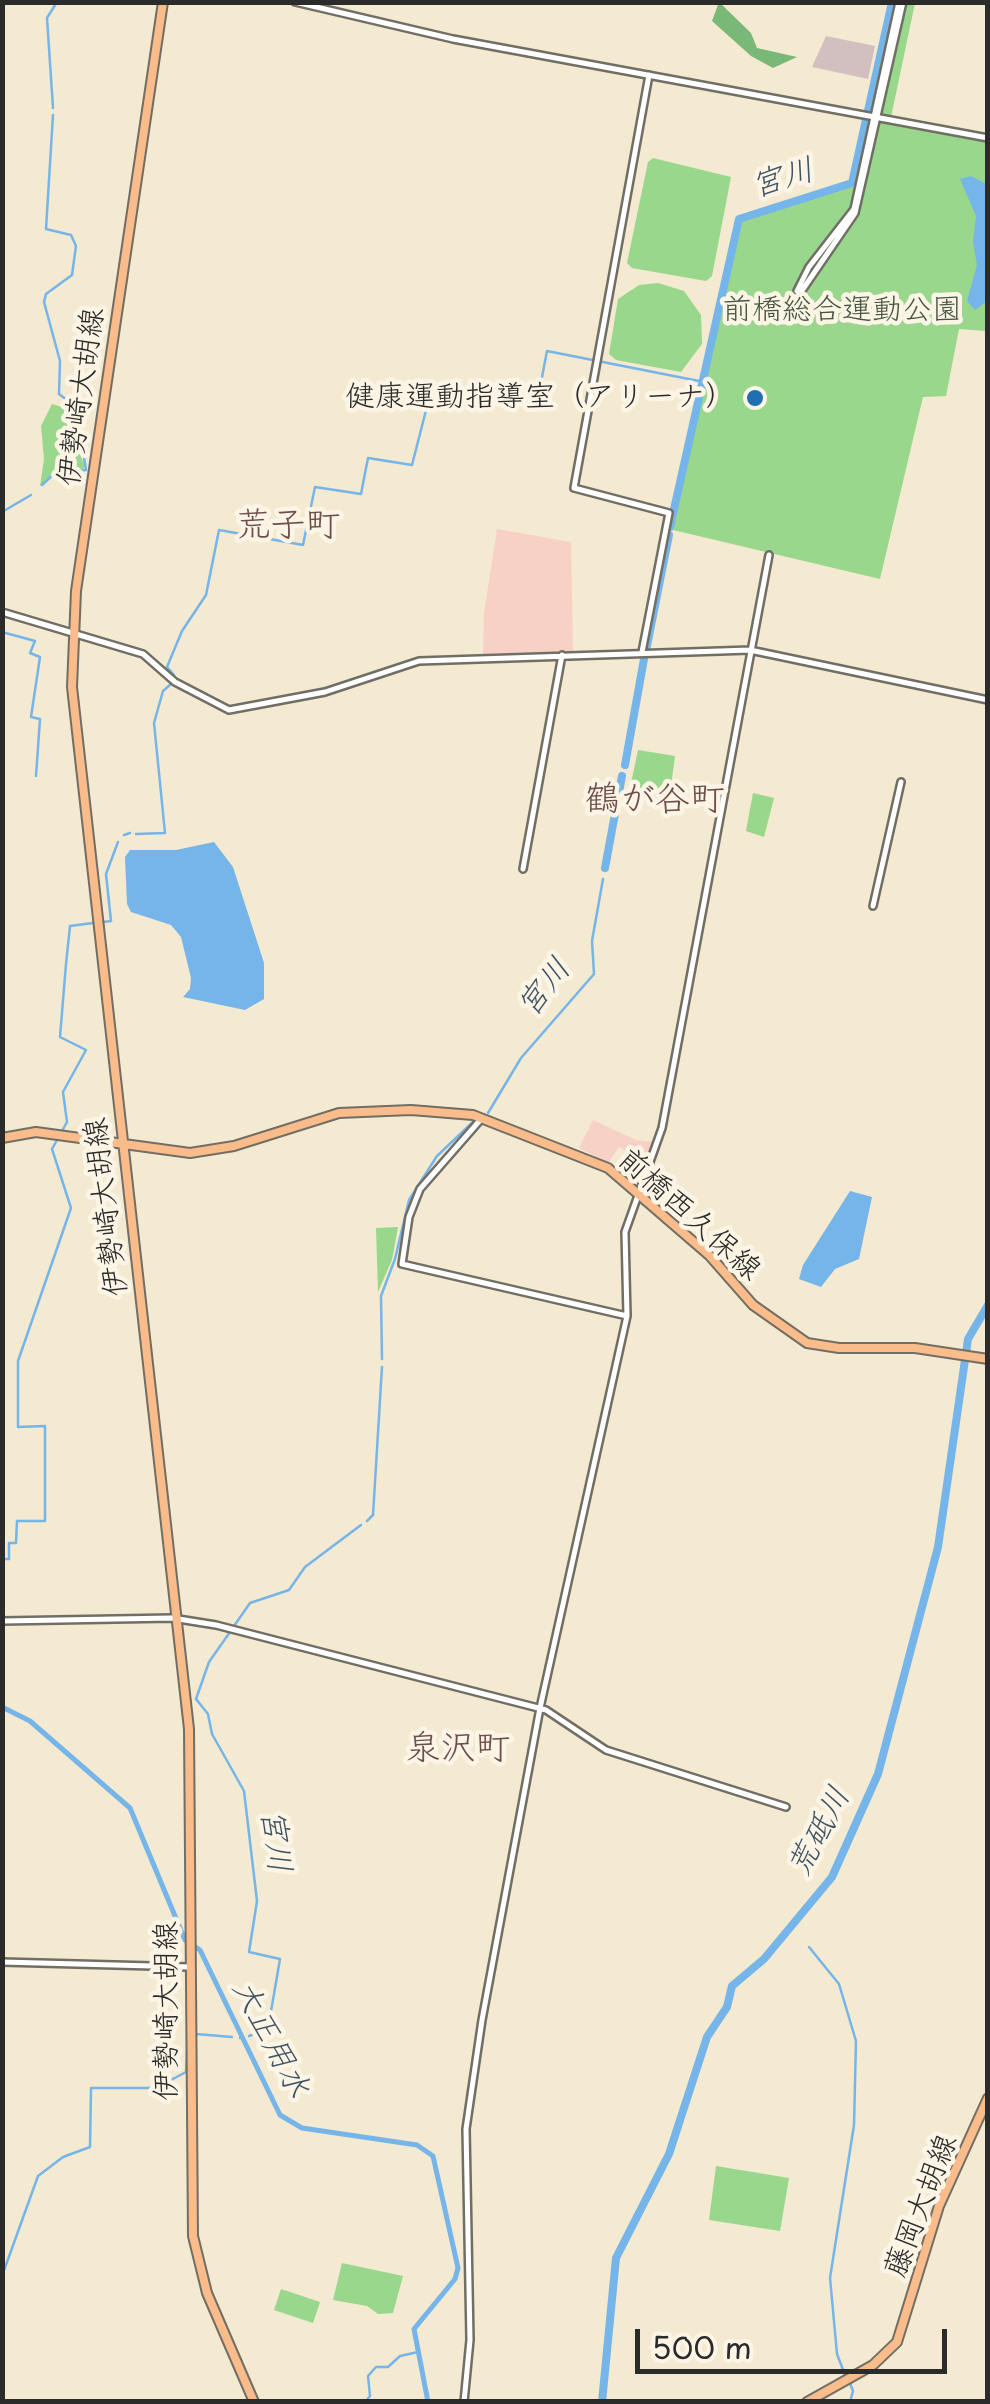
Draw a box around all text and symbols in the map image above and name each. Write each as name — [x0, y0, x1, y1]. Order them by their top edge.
water label: 宮川 — [747, 151, 819, 207]
park label: 前橋総合運動公園 — [722, 293, 962, 329]
street label: 伊勢崎大胡線 — [52, 305, 112, 489]
place label: 健康運動指導室（アリーナ） — [345, 380, 735, 416]
marker: 健康運動指導室（アリーナ） — [744, 387, 766, 409]
district label: 荒子町 — [236, 505, 340, 547]
district label: 鶴が谷町 — [585, 779, 725, 821]
water label: 宮川 — [510, 951, 580, 1025]
street label: 伊勢崎大胡線 — [78, 1115, 136, 1299]
street label: 前橋西久保線 — [610, 1141, 768, 1289]
district label: 泉沢町 — [406, 1728, 510, 1770]
water label: 荒砥川 — [781, 1781, 859, 1883]
water label: 宮川 — [252, 1807, 298, 1875]
street label: 伊勢崎大胡線 — [150, 1921, 186, 2101]
water label: 大正用水 — [223, 1973, 317, 2105]
street label: 藤岡大胡線 — [878, 2130, 966, 2282]
scale bar — [640, 2309, 952, 2371]
text: 500 m — [652, 2324, 752, 2369]

